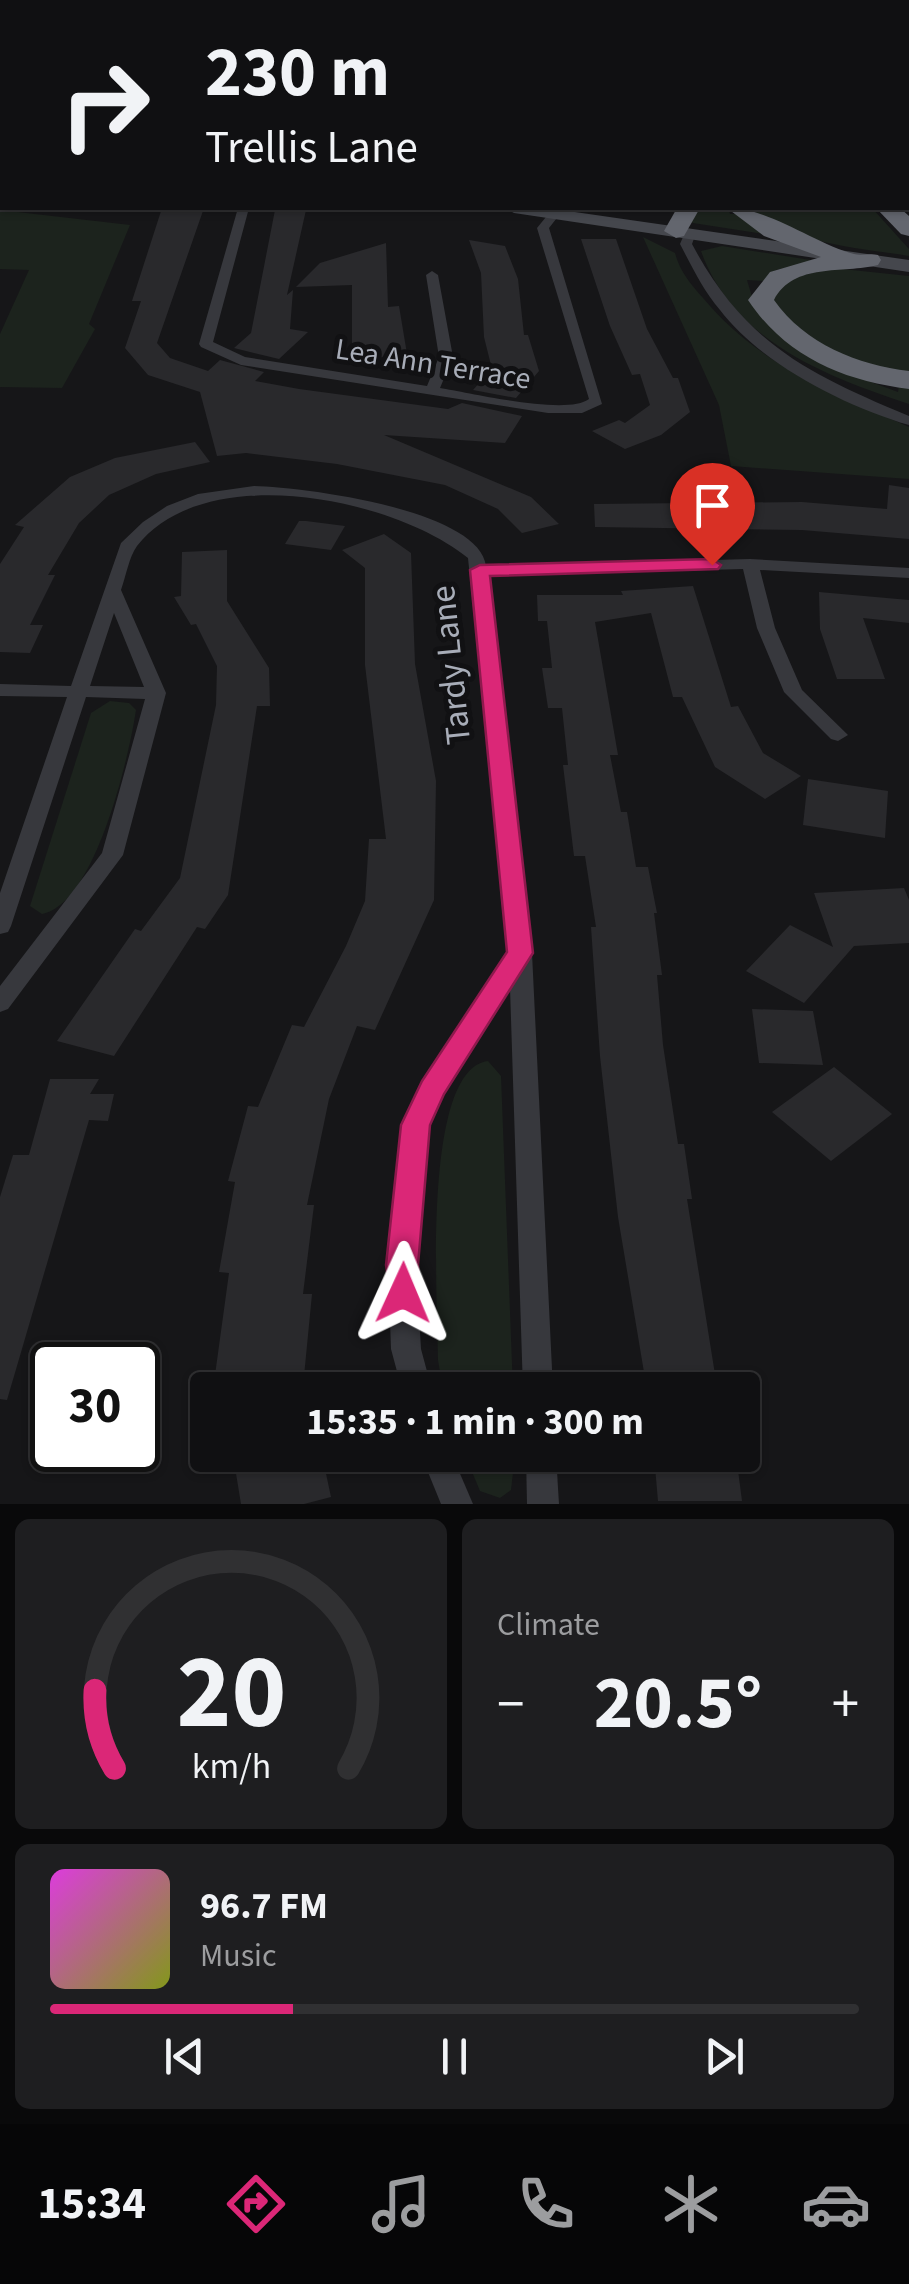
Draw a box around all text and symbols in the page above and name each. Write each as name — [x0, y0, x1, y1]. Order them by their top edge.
text: 230 m — [205, 23, 390, 123]
icon: right — [40, 40, 170, 170]
text: Trellis Lane — [205, 116, 418, 180]
street label: Lea Ann Terrace — [332, 327, 534, 401]
pin — [670, 463, 755, 566]
icon: arrive — [685, 478, 740, 533]
street label: Tardy Lane — [418, 583, 484, 747]
position arrow — [351, 1241, 455, 1345]
speed limit sign: 30 — [30, 1342, 160, 1472]
text: 15:35 · 1 min · 300 m — [306, 1395, 644, 1449]
text: Climate — [497, 1602, 600, 1648]
text: 20 — [176, 1620, 286, 1768]
text: 20.5° — [594, 1650, 762, 1757]
text: − — [497, 1666, 524, 1744]
text: + — [832, 1666, 859, 1744]
text: km/h — [191, 1741, 271, 1792]
text: 96.7 FM — [200, 1879, 328, 1933]
text: Music — [200, 1933, 277, 1979]
icon: previous — [157, 2029, 212, 2084]
icon: pause — [427, 2029, 482, 2084]
icon: next — [697, 2029, 752, 2084]
icon: directions — [221, 2169, 291, 2239]
icon: music — [366, 2169, 436, 2239]
icon: phone — [511, 2169, 581, 2239]
icon: climate — [656, 2169, 726, 2239]
icon: car — [801, 2169, 871, 2239]
text: 15:34 — [38, 2172, 146, 2236]

